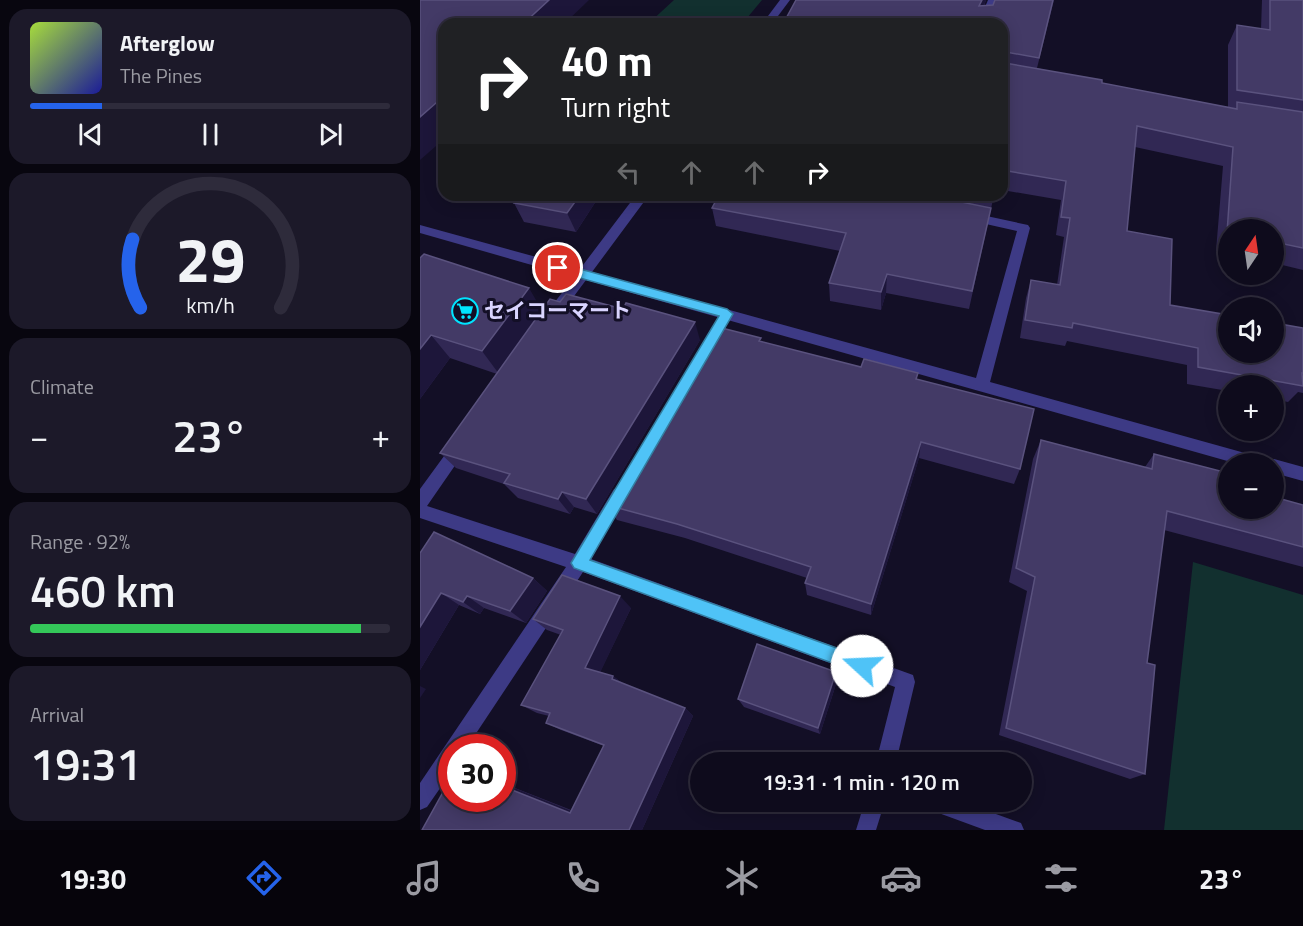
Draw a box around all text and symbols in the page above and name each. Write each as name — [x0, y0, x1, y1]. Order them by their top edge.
text: Afterglow — [120, 26, 215, 60]
text: 40 m — [561, 28, 653, 92]
icon: right — [462, 42, 540, 120]
text: The Pines — [120, 60, 202, 91]
text: Turn right — [561, 86, 670, 127]
icon: previous — [74, 118, 107, 151]
icon: pause — [194, 118, 227, 151]
icon: next — [314, 118, 347, 151]
icon: left — [612, 156, 645, 189]
icon: ahead — [675, 156, 708, 189]
icon: ahead — [738, 156, 771, 189]
icon: right — [801, 156, 834, 189]
text: 29 — [175, 211, 245, 306]
north arrow — [1218, 219, 1284, 285]
map controls — [1218, 219, 1284, 519]
pin — [532, 242, 583, 293]
icon: arrive — [541, 251, 574, 284]
text: km/h — [186, 289, 234, 321]
place label: セイコーマート — [484, 294, 631, 326]
supermarket icon: セイコーマート — [450, 296, 480, 326]
button: sound — [1218, 297, 1284, 363]
text: Climate — [30, 371, 94, 402]
button: + — [1218, 375, 1284, 441]
text: 23° — [172, 401, 248, 469]
text: − — [30, 411, 48, 461]
text: + — [372, 411, 390, 461]
button: − — [1218, 453, 1284, 519]
text: Range · 92% — [30, 526, 130, 557]
text: 460 km — [30, 556, 176, 624]
position arrow — [830, 634, 894, 698]
text: Arrival — [30, 699, 84, 730]
text: 19:31 — [30, 729, 142, 797]
speed limit sign: 30 — [438, 734, 516, 812]
text: 19:31 · 1 min · 120 m — [762, 765, 960, 799]
icon: directions — [243, 857, 285, 899]
icon: music — [403, 857, 445, 899]
icon: phone — [562, 857, 604, 899]
icon: climate — [721, 857, 763, 899]
icon: car — [880, 857, 922, 899]
icon: filters — [1040, 857, 1082, 899]
text: 19:30 — [59, 858, 126, 899]
text: 23° — [1199, 858, 1244, 899]

